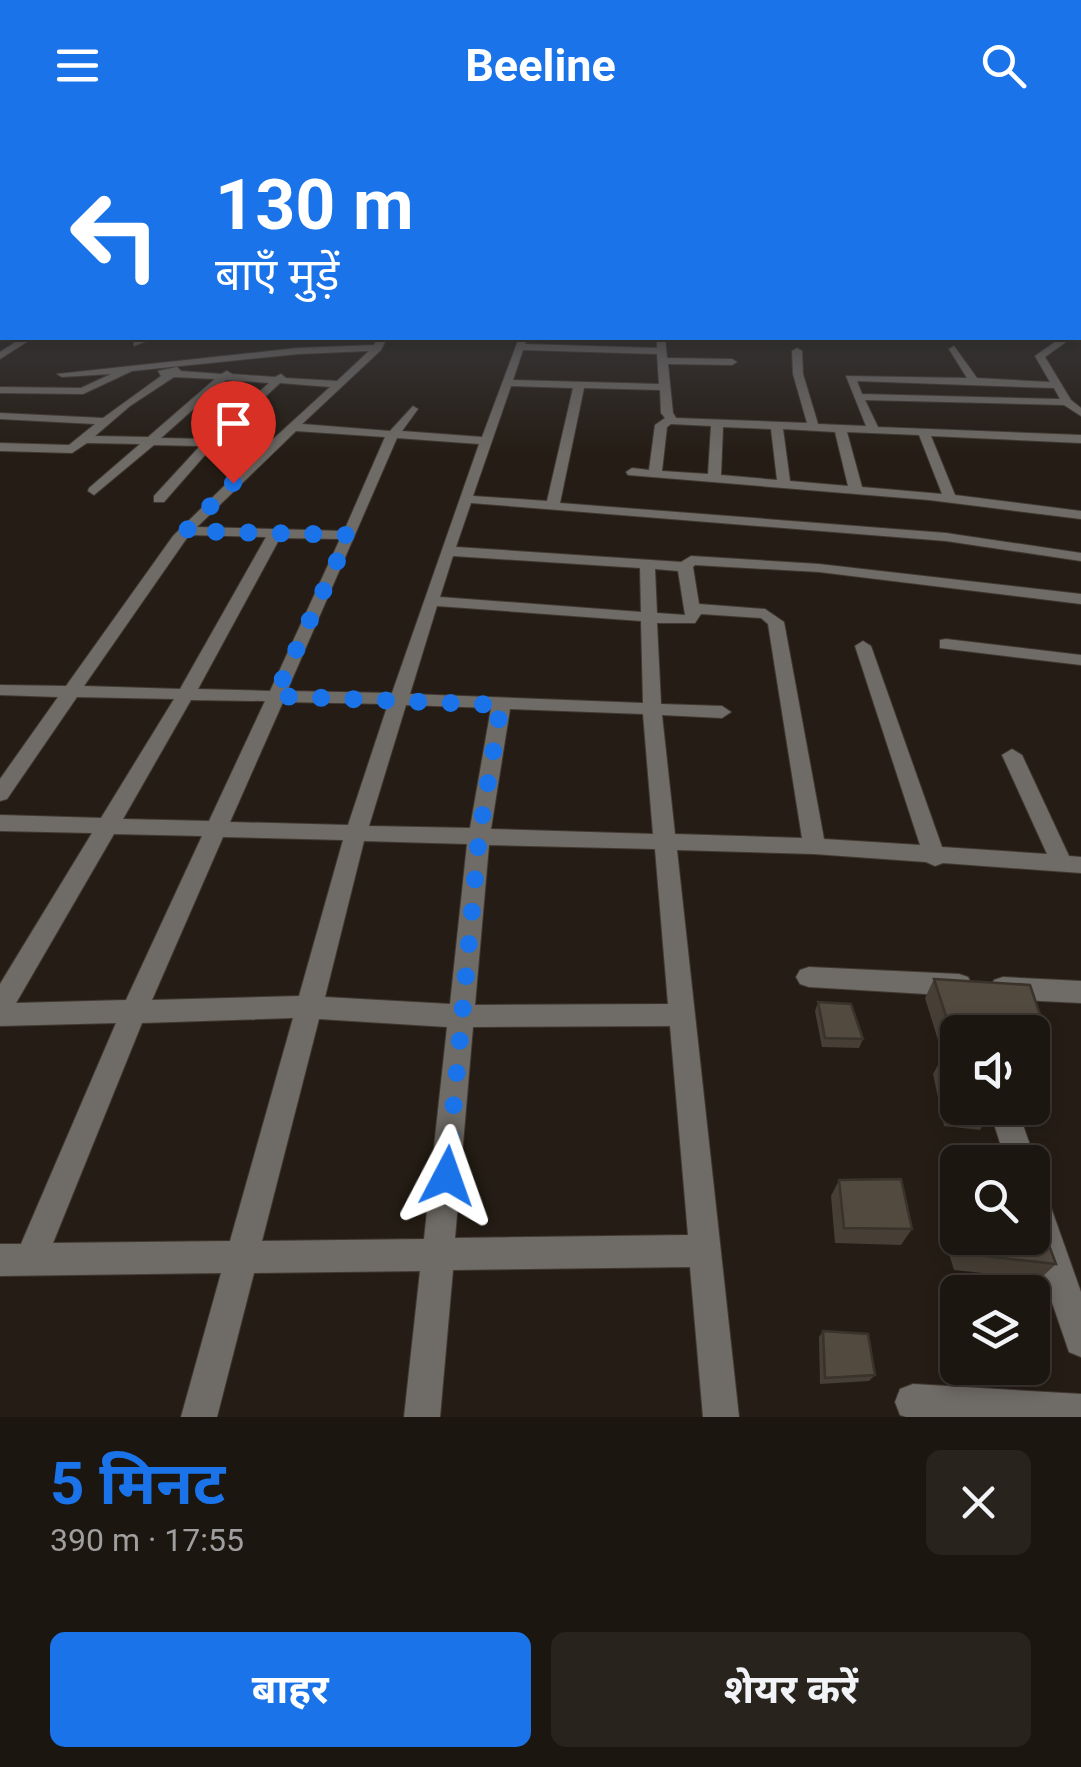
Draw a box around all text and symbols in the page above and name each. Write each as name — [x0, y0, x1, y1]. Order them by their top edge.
icon: menu — [50, 38, 105, 93]
icon: search — [976, 38, 1031, 93]
text: Beeline — [465, 39, 616, 92]
text: 130 m — [215, 164, 414, 246]
icon: left — [50, 170, 180, 300]
text: बाएँ मुड़ें — [215, 248, 339, 301]
pin — [191, 381, 276, 484]
icon: arrive — [206, 396, 261, 451]
map controls — [940, 1015, 1050, 1385]
button: sound — [940, 1015, 1050, 1125]
position arrow — [395, 1124, 499, 1228]
button: search — [940, 1145, 1050, 1255]
button: layers — [940, 1275, 1050, 1385]
text: 5 मिनट — [50, 1448, 225, 1519]
button: close — [926, 1450, 1031, 1555]
text: 390 m · 17:55 — [50, 1521, 244, 1559]
button: बाहर — [50, 1632, 531, 1747]
button: शेयर करें — [551, 1632, 1031, 1747]

